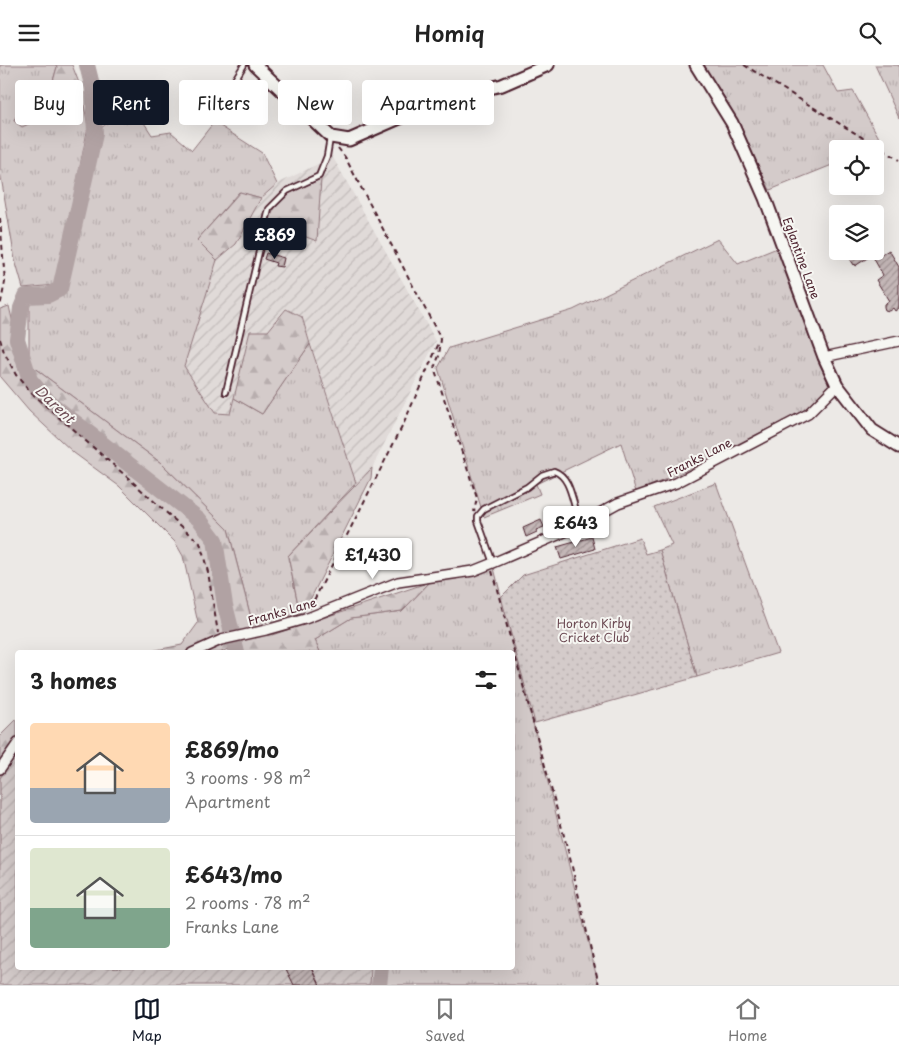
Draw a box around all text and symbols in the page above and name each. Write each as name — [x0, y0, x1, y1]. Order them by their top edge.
text: Homiq — [415, 16, 484, 49]
icon: menu — [15, 19, 43, 47]
icon: search — [856, 19, 884, 47]
chip: Buy — [15, 80, 83, 125]
chip: Rent — [93, 80, 169, 125]
chip: Filters — [179, 80, 268, 125]
chip: New — [278, 80, 352, 125]
chip: Apartment — [362, 80, 494, 125]
map controls — [829, 140, 884, 260]
button: locate — [829, 140, 884, 195]
button: layers — [829, 205, 884, 260]
street label: Eglantine Lane — [779, 214, 825, 302]
pin: £869 — [245, 217, 305, 260]
text: £869 — [254, 222, 296, 246]
water label: Darent — [30, 380, 81, 429]
street label: Franks Lane — [663, 433, 735, 481]
pin: £643 — [546, 505, 606, 548]
text: £643 — [554, 510, 598, 534]
pin: £1,430 — [332, 537, 414, 580]
text: £1,430 — [345, 542, 401, 566]
street label: Franks Lane — [246, 593, 319, 629]
park label: Horton Kirby Cricket Club — [557, 614, 631, 646]
text: 3 homes — [30, 664, 117, 696]
icon: filters — [472, 666, 500, 694]
text: £869/mo — [185, 733, 279, 765]
icon: home — [70, 743, 130, 803]
text: 3 rooms · 98 m² — [185, 765, 311, 789]
text: Apartment — [185, 789, 270, 813]
text: £643/mo — [185, 858, 282, 890]
icon: home — [70, 868, 130, 928]
text: 2 rooms · 78 m² — [185, 890, 311, 914]
text: Franks Lane — [185, 914, 279, 938]
tab: Map — [132, 995, 162, 1046]
tab: Saved — [425, 995, 465, 1046]
tab: Home — [728, 995, 767, 1046]

